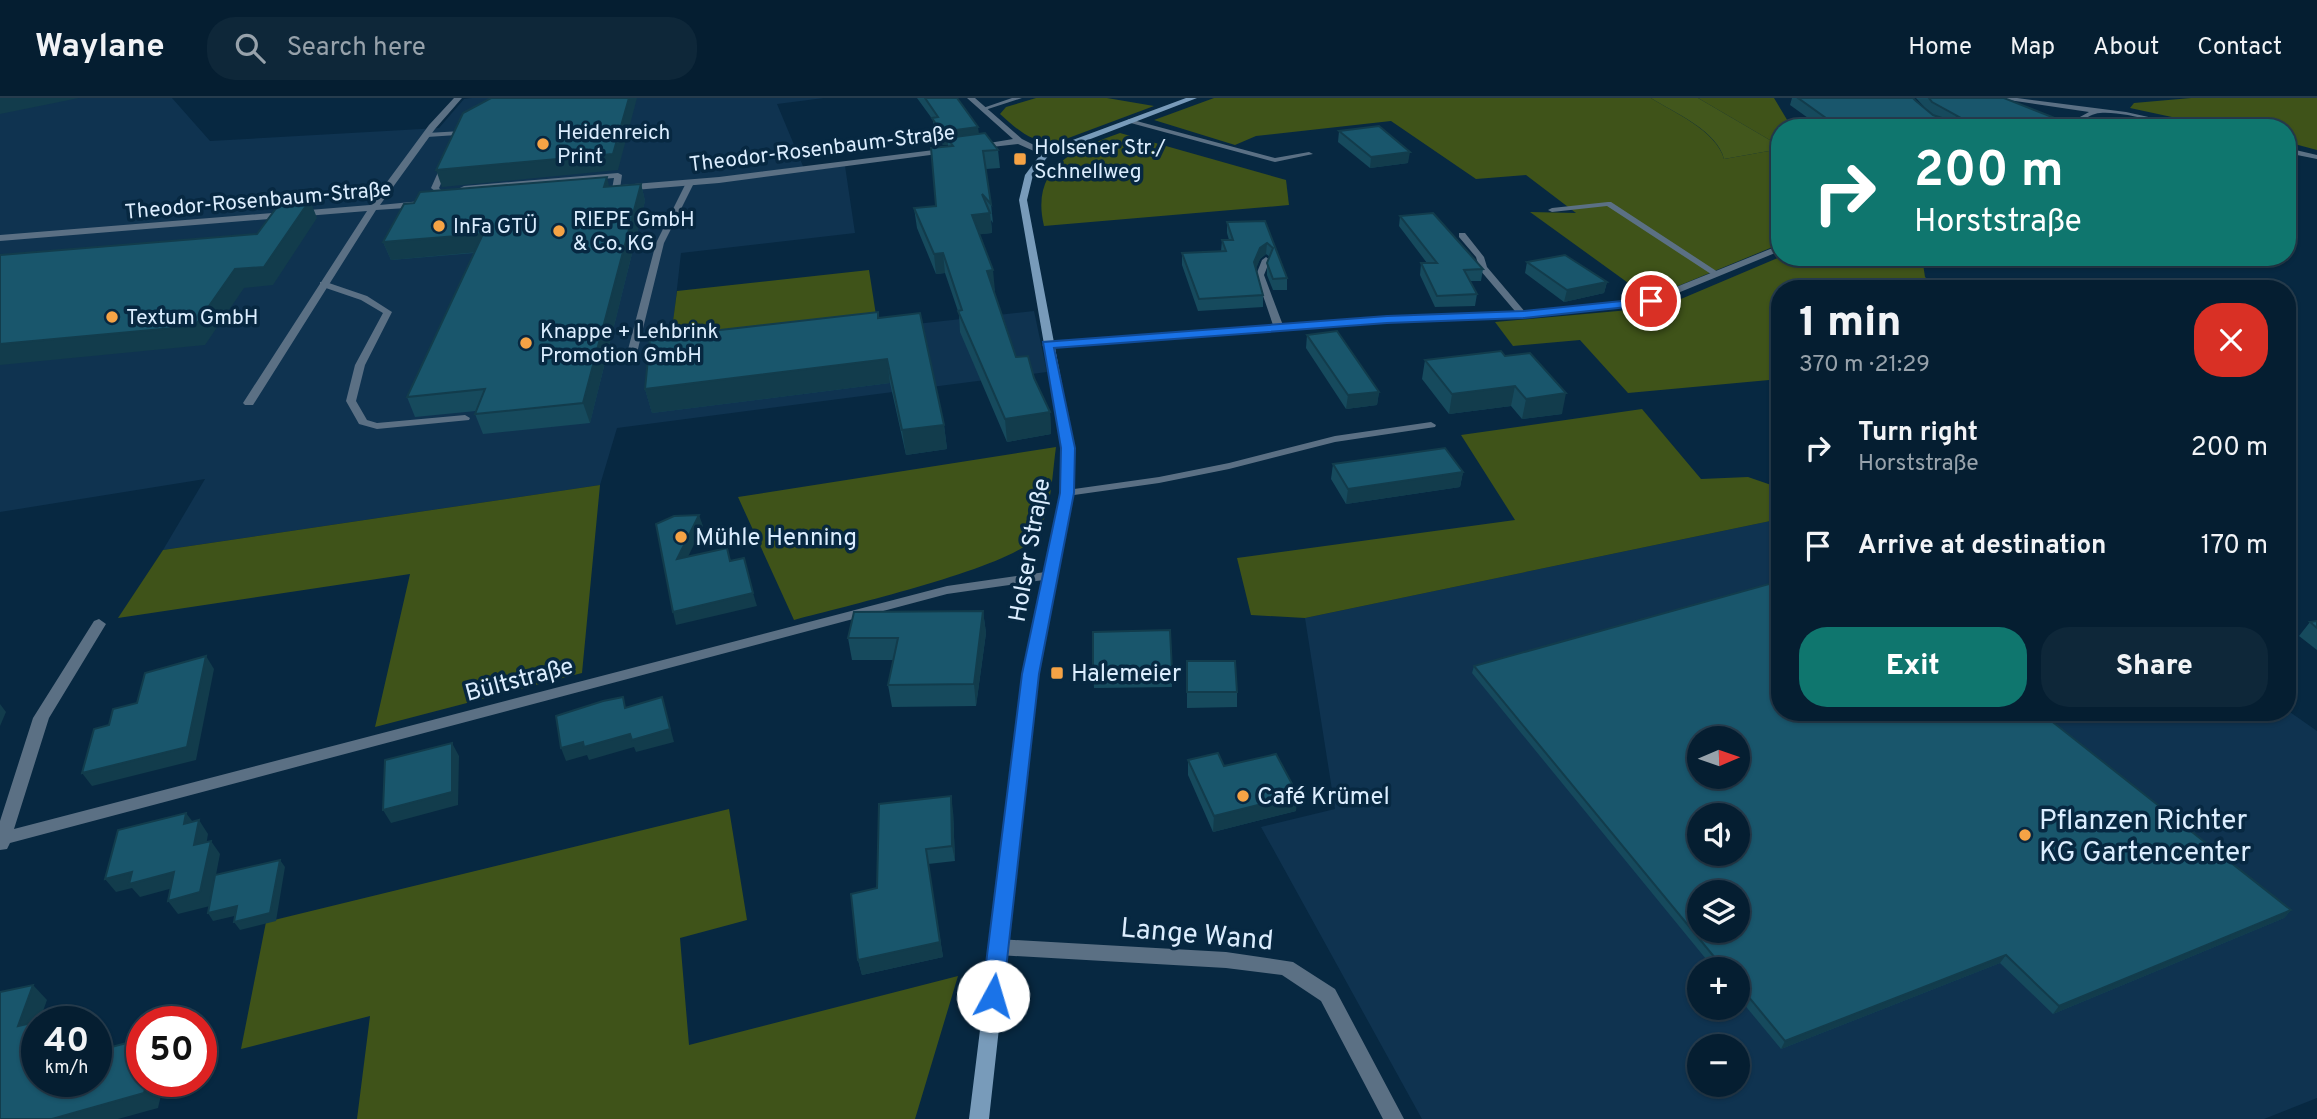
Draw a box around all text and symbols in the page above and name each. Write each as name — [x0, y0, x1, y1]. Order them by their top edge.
search box — [207, 17, 697, 80]
text: Waylane — [35, 27, 165, 69]
icon: search — [231, 29, 269, 67]
text: Search here — [287, 32, 426, 65]
text: Home — [1908, 33, 1972, 63]
text: Map — [2010, 33, 2055, 63]
text: About — [2093, 33, 2159, 63]
text: Contact — [2197, 33, 2282, 63]
place label: Heidenreich Print — [557, 120, 670, 171]
street label: Theodor-Rosenbaum-Straße — [688, 120, 957, 179]
place label: Holsener Str./ Schnellweg — [1034, 135, 1166, 186]
marker: Heidenreich Print — [535, 136, 551, 152]
text: 200 m — [1914, 142, 2064, 204]
icon: right — [1799, 147, 1890, 238]
marker: Holsener Str./ Schnellweg — [1012, 151, 1028, 167]
street label: Theodor-Rosenbaum-Straße — [124, 176, 393, 227]
text: Horststraße — [1914, 203, 2082, 243]
place label: RIEPE GmbH & Co. KG — [573, 207, 695, 258]
place label: InFa GTÜ — [453, 214, 538, 241]
marker: InFa GTÜ — [431, 218, 447, 234]
marker: RIEPE GmbH & Co. KG — [551, 223, 567, 239]
pin — [1621, 271, 1681, 331]
icon: arrive — [1632, 282, 1670, 320]
text: 1 min — [1799, 298, 1902, 351]
button: close — [2194, 303, 2268, 377]
place label: Textum GmbH — [126, 305, 259, 332]
marker: Textum GmbH — [104, 309, 120, 325]
place label: Knappe + Lehbrink Promotion GmbH — [540, 319, 719, 370]
marker: Knappe + Lehbrink Promotion GmbH — [518, 335, 534, 351]
text: 370 m · 21:29 — [1799, 351, 1930, 380]
text: Turn right — [1858, 417, 1978, 450]
icon: right — [1799, 429, 1837, 467]
text: 200 m — [2191, 432, 2268, 465]
text: Horststraße — [1858, 450, 1979, 479]
street label: Holser Straße — [1004, 476, 1058, 625]
place label: Mühle Henning — [695, 524, 857, 554]
icon: arrive — [1799, 527, 1837, 565]
marker: Mühle Henning — [673, 529, 689, 545]
text: Arrive at destination — [1858, 530, 2106, 563]
text: 170 m — [2201, 530, 2268, 563]
button: Exit — [1799, 627, 2027, 707]
button: Share — [2041, 627, 2268, 707]
street label: Bültstraße — [462, 652, 577, 710]
place label: Halemeier — [1071, 660, 1181, 690]
marker: Halemeier — [1049, 665, 1065, 681]
north arrow — [1687, 726, 1750, 789]
map controls — [1687, 726, 1750, 1097]
place label: Café Krümel — [1257, 783, 1390, 813]
marker: Café Krümel — [1235, 788, 1251, 804]
button: sound — [1687, 803, 1750, 866]
place label: Pflanzen Richter KG Gartencenter — [2039, 804, 2251, 872]
marker: Pflanzen Richter KG Gartencenter — [2017, 827, 2033, 843]
button: layers — [1687, 880, 1750, 943]
street label: Lange Wand — [1119, 911, 1275, 961]
button: + — [1687, 957, 1750, 1020]
position arrow — [956, 959, 1030, 1033]
speed limit sign: 50 — [126, 1006, 217, 1097]
text: 40 — [44, 1020, 89, 1064]
button: − — [1687, 1034, 1750, 1097]
text: km/h — [45, 1057, 88, 1080]

